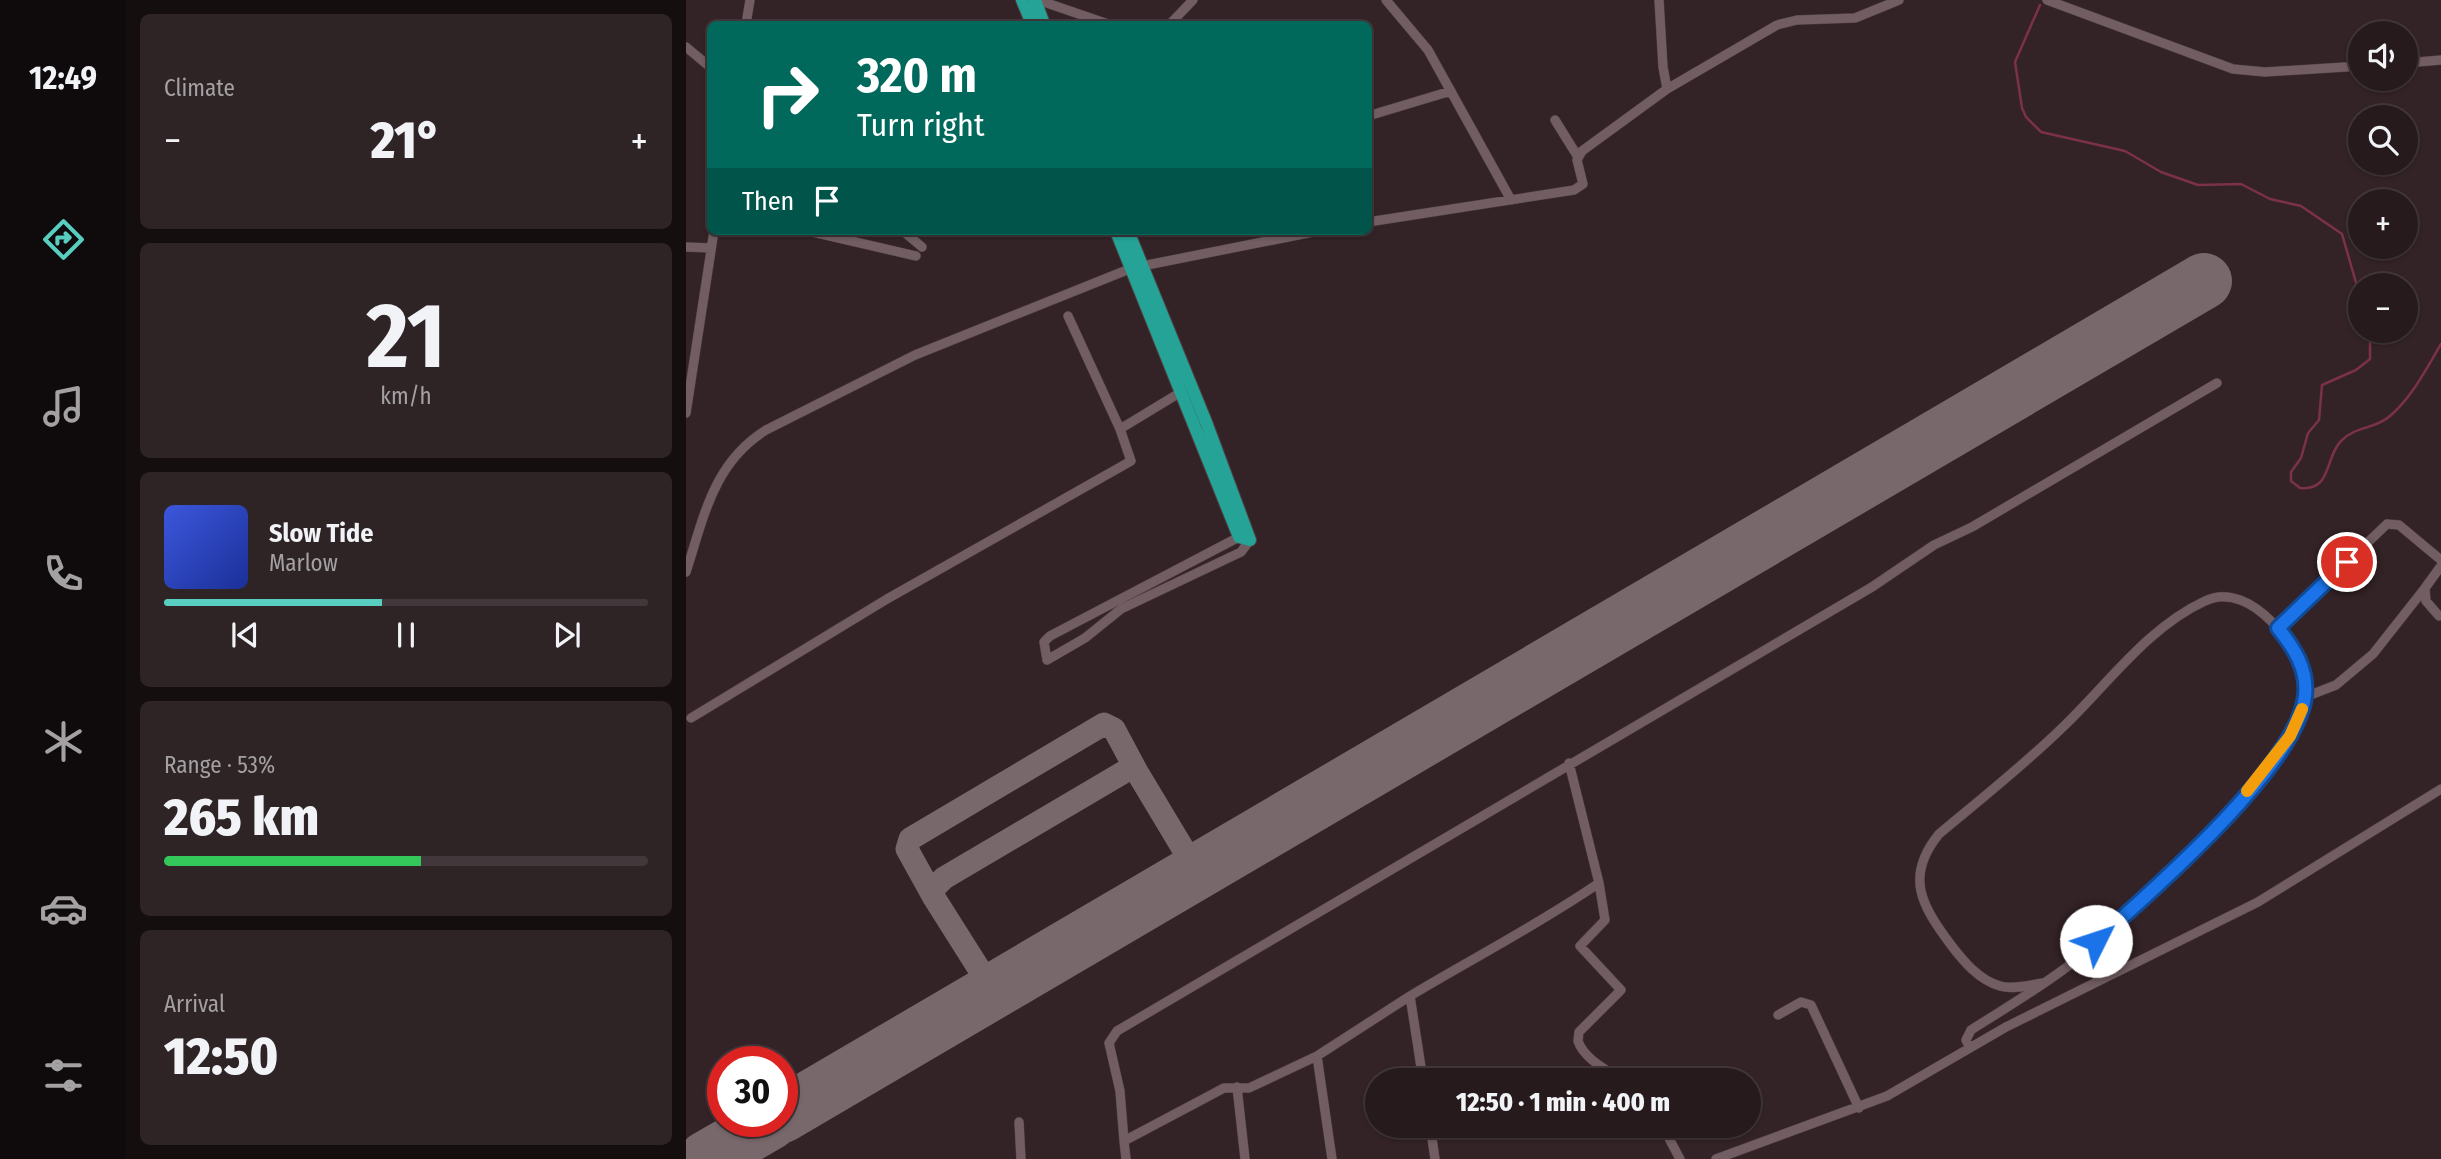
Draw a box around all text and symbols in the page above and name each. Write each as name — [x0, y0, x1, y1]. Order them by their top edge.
map controls — [2348, 21, 2418, 343]
button: sound — [2348, 21, 2418, 91]
text: 320 m — [857, 46, 977, 105]
icon: right — [742, 49, 833, 140]
text: 12:49 — [29, 59, 97, 97]
text: Climate — [164, 74, 235, 102]
button: search — [2348, 105, 2418, 175]
text: Turn right — [857, 106, 984, 144]
text: 21° — [371, 109, 441, 172]
text: − — [164, 118, 181, 164]
text: + — [631, 118, 648, 164]
icon: arrive — [808, 182, 846, 220]
text: Then — [742, 186, 794, 217]
button: + — [2348, 189, 2418, 259]
icon: directions — [39, 215, 88, 264]
button: − — [2348, 273, 2418, 343]
text: 21 — [366, 282, 446, 391]
icon: music — [39, 382, 88, 431]
text: km/h — [380, 382, 432, 410]
text: Slow Tide — [269, 518, 373, 549]
pin — [2317, 532, 2377, 592]
icon: arrive — [2328, 543, 2366, 581]
icon: phone — [39, 549, 88, 598]
text: Marlow — [269, 549, 338, 577]
icon: previous — [226, 616, 264, 654]
icon: pause — [387, 616, 425, 654]
icon: next — [548, 616, 586, 654]
icon: climate — [39, 717, 88, 766]
text: Range · 53% — [164, 751, 275, 779]
text: 265 km — [164, 786, 319, 849]
icon: car — [39, 884, 88, 933]
position arrow — [2059, 904, 2133, 978]
text: Arrival — [164, 990, 225, 1018]
text: 12:50 — [164, 1025, 278, 1088]
speed limit sign: 30 — [707, 1046, 798, 1137]
icon: filters — [39, 1051, 88, 1100]
text: 12:50 · 1 min · 400 m — [1456, 1087, 1670, 1118]

